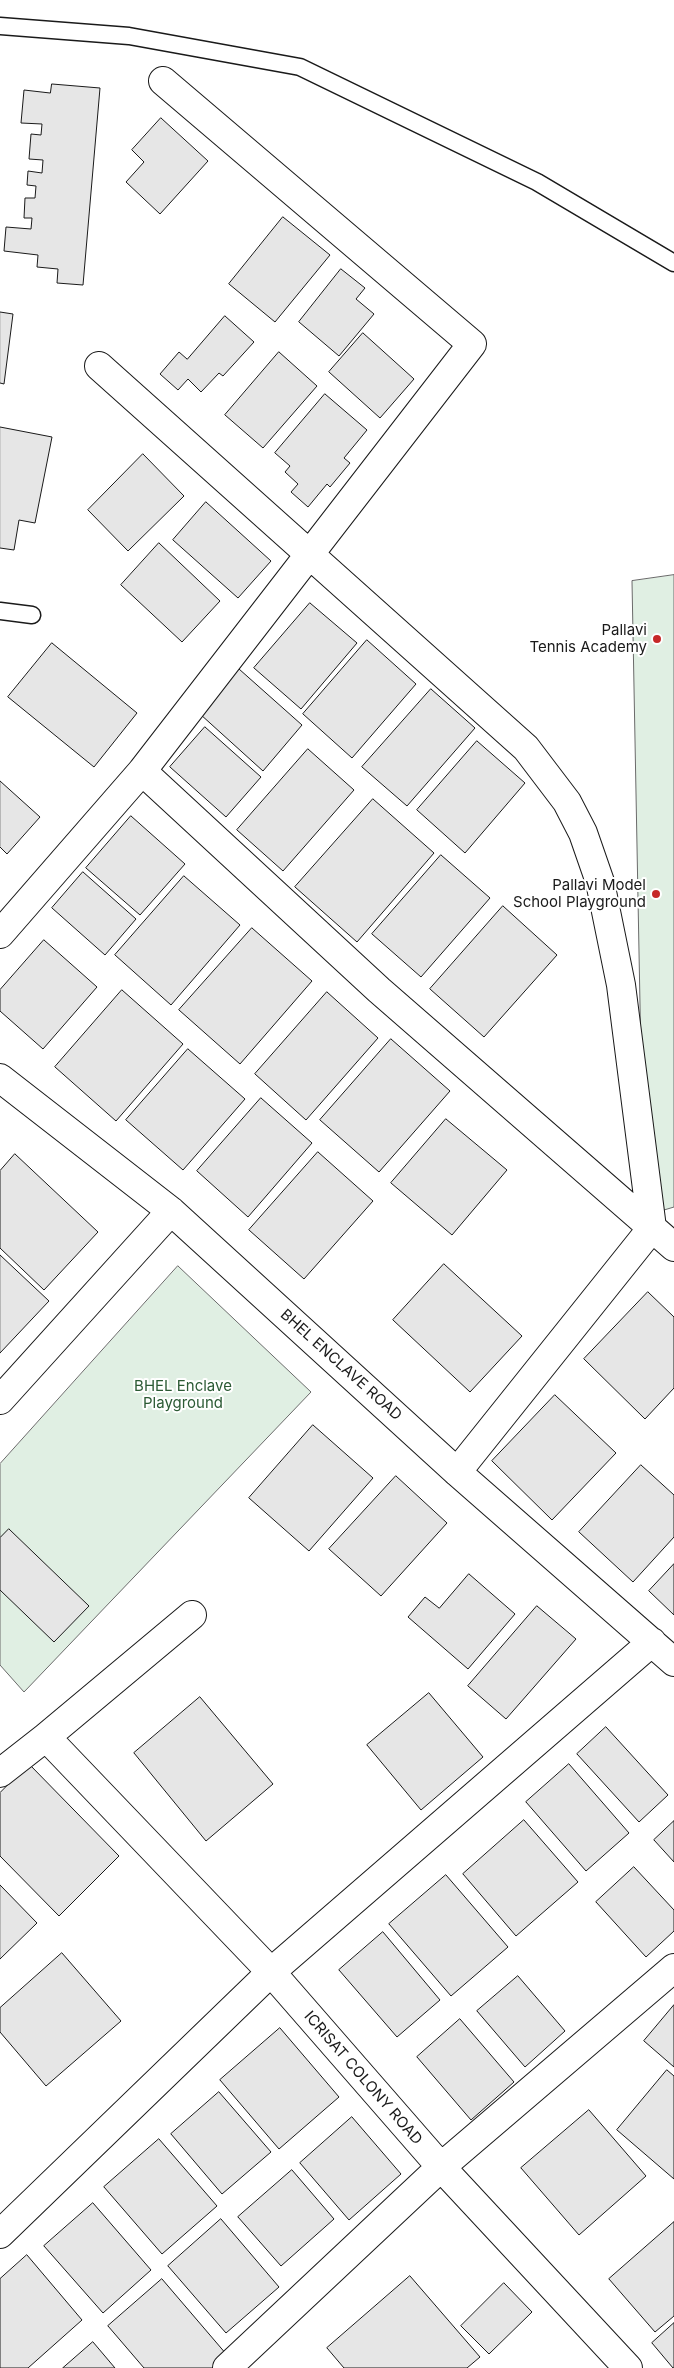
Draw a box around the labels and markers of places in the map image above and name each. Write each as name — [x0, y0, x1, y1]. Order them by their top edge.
place label: Pallavi Tennis Academy — [529, 621, 647, 656]
marker: Pallavi Tennis Academy — [651, 633, 663, 645]
place label: Pallavi Model School Playground — [513, 876, 646, 911]
marker: Pallavi Model School Playground — [650, 888, 662, 900]

